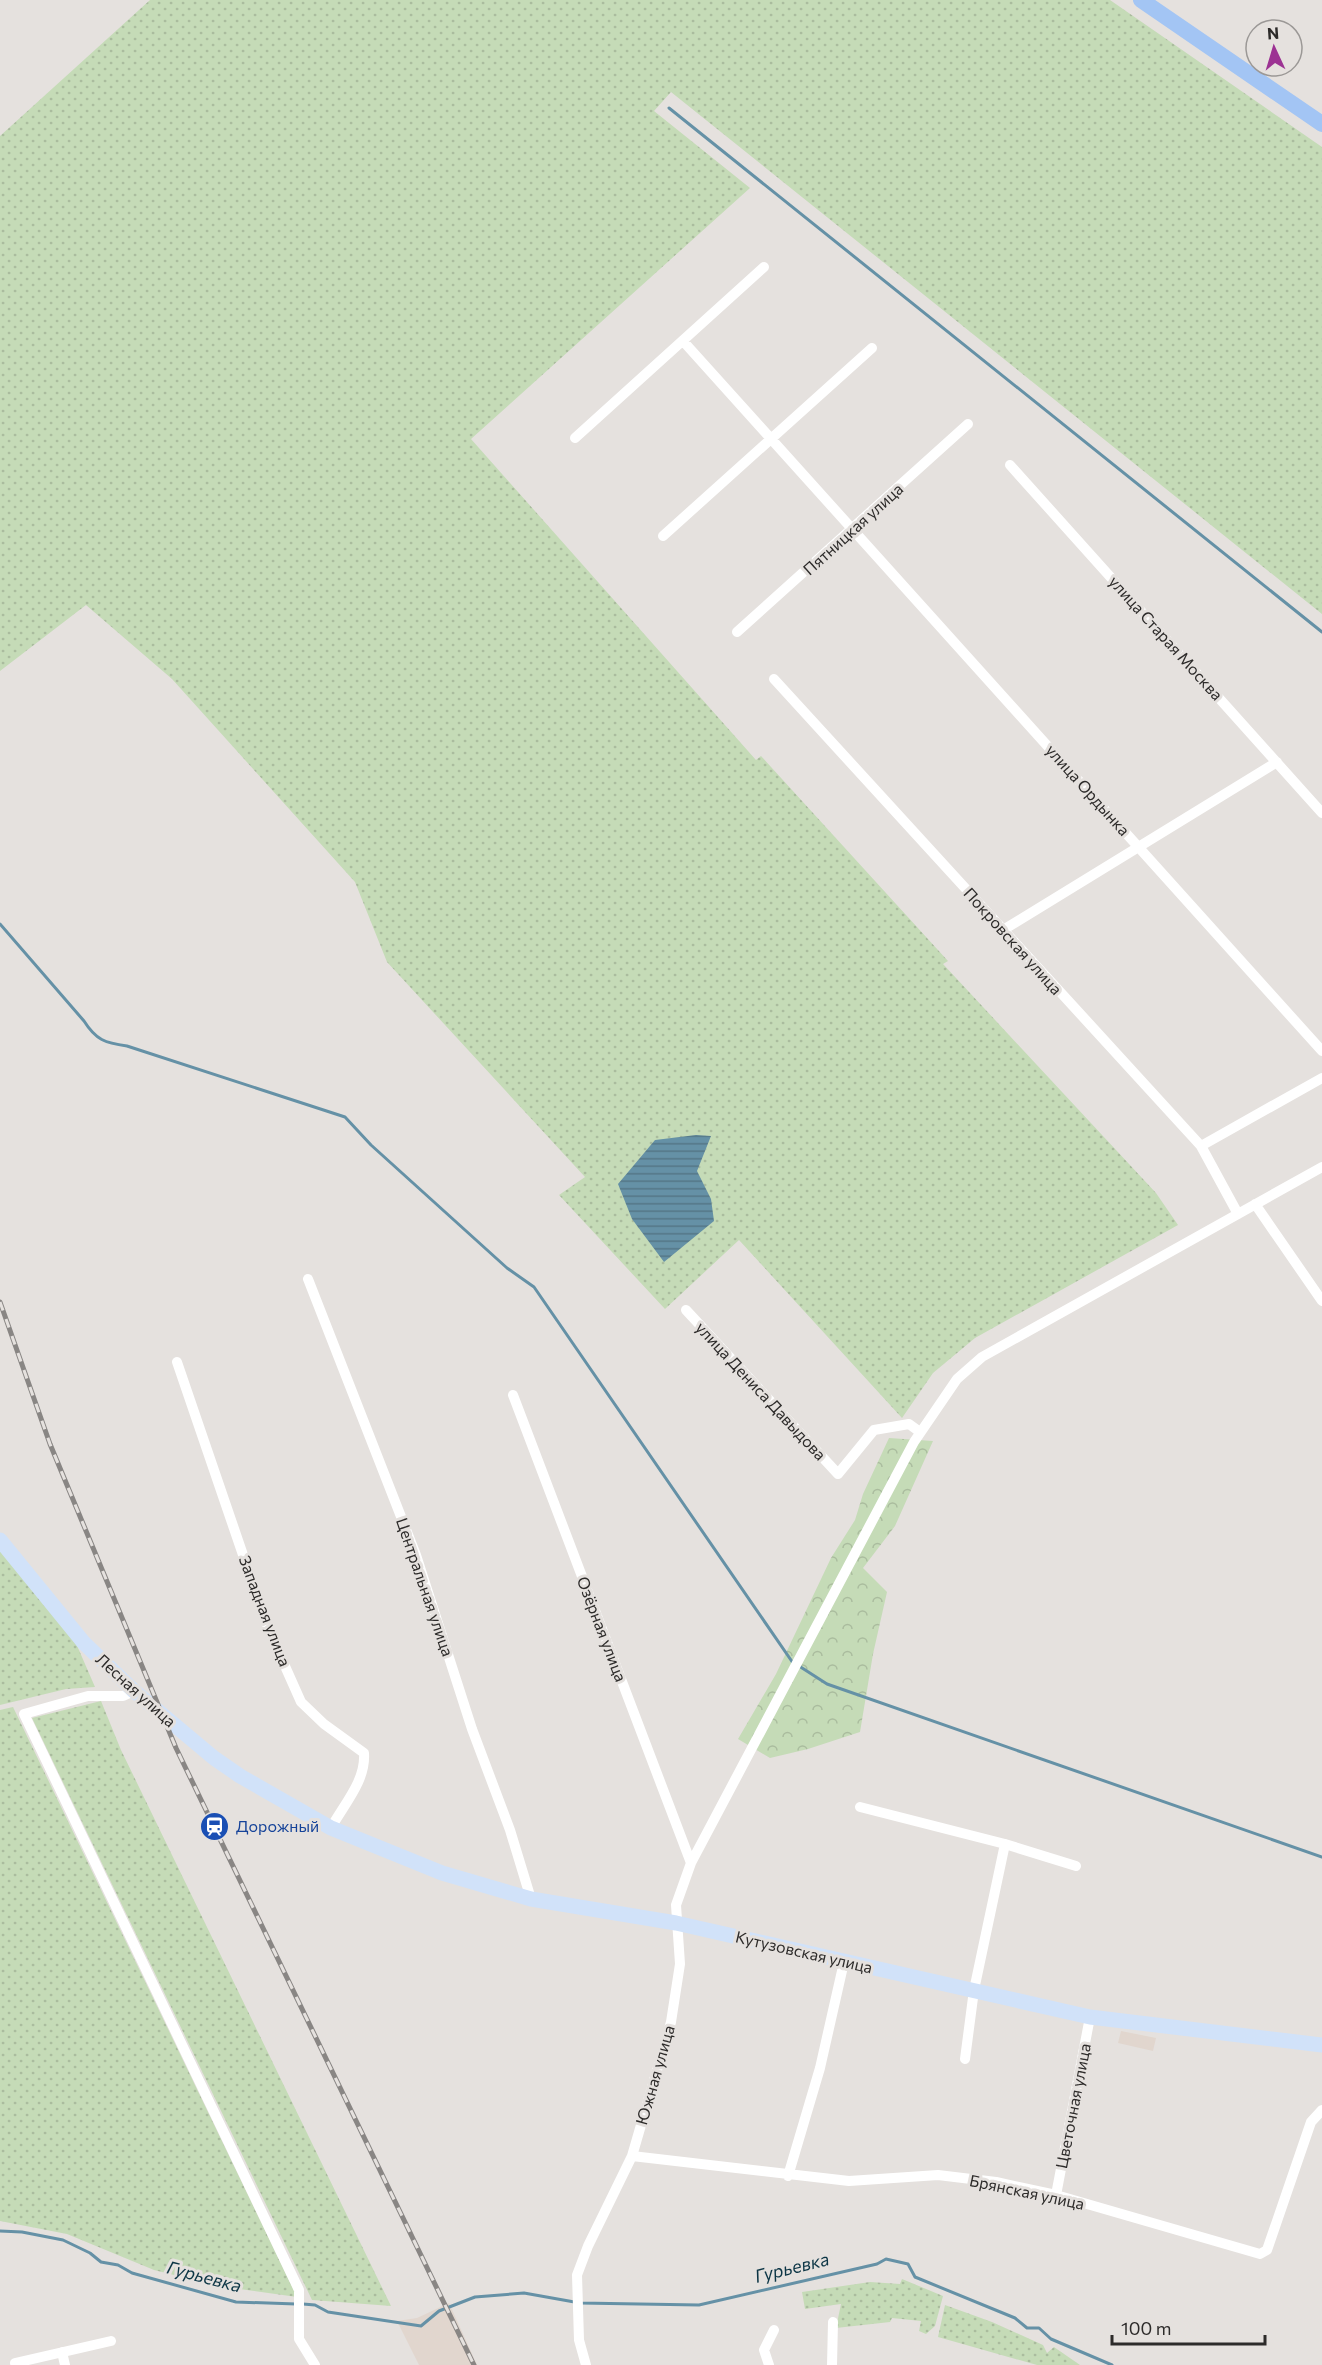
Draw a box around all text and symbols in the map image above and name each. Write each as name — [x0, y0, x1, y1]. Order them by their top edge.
north arrow — [1244, 18, 1304, 78]
text: N — [1266, 23, 1280, 42]
street label: Пятницкая улица — [799, 479, 906, 578]
street label: улица Старая Москва — [1106, 572, 1227, 704]
street label: улица Ордынка — [1042, 740, 1134, 839]
street label: Покровская улица — [960, 883, 1066, 998]
street label: улица Дениса Давыдова — [692, 1318, 830, 1464]
street label: Центральная улица — [393, 1515, 458, 1659]
street label: Западная улица — [236, 1553, 295, 1669]
street label: Озёрная улица — [574, 1573, 631, 1684]
street label: Лесная улица — [92, 1649, 180, 1730]
station icon: Дорожный — [199, 1810, 231, 1842]
place label: Дорожный — [236, 1816, 319, 1835]
street label: Кутузовская улица — [734, 1927, 874, 1977]
street label: Южная улица — [631, 2023, 678, 2127]
street label: Цветочная улица — [1051, 2042, 1094, 2170]
street label: Брянская улица — [968, 2170, 1086, 2213]
water label: Гурьевка — [752, 2247, 831, 2287]
water label: Гурьевка — [165, 2256, 244, 2297]
scale bar — [1112, 2308, 1265, 2346]
text: 100 m — [1121, 2317, 1171, 2339]

